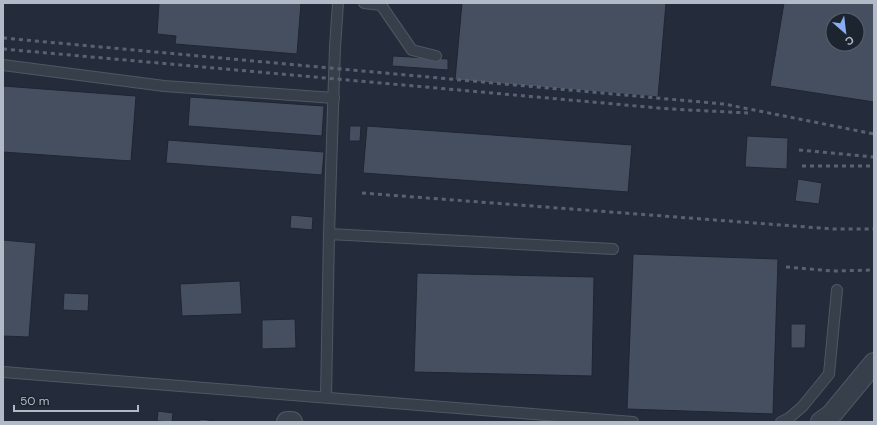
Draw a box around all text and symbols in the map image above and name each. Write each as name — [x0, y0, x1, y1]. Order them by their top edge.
north arrow — [825, 12, 865, 52]
text: С — [843, 33, 856, 49]
scale bar — [14, 387, 138, 413]
text: 50 m — [20, 393, 49, 409]

